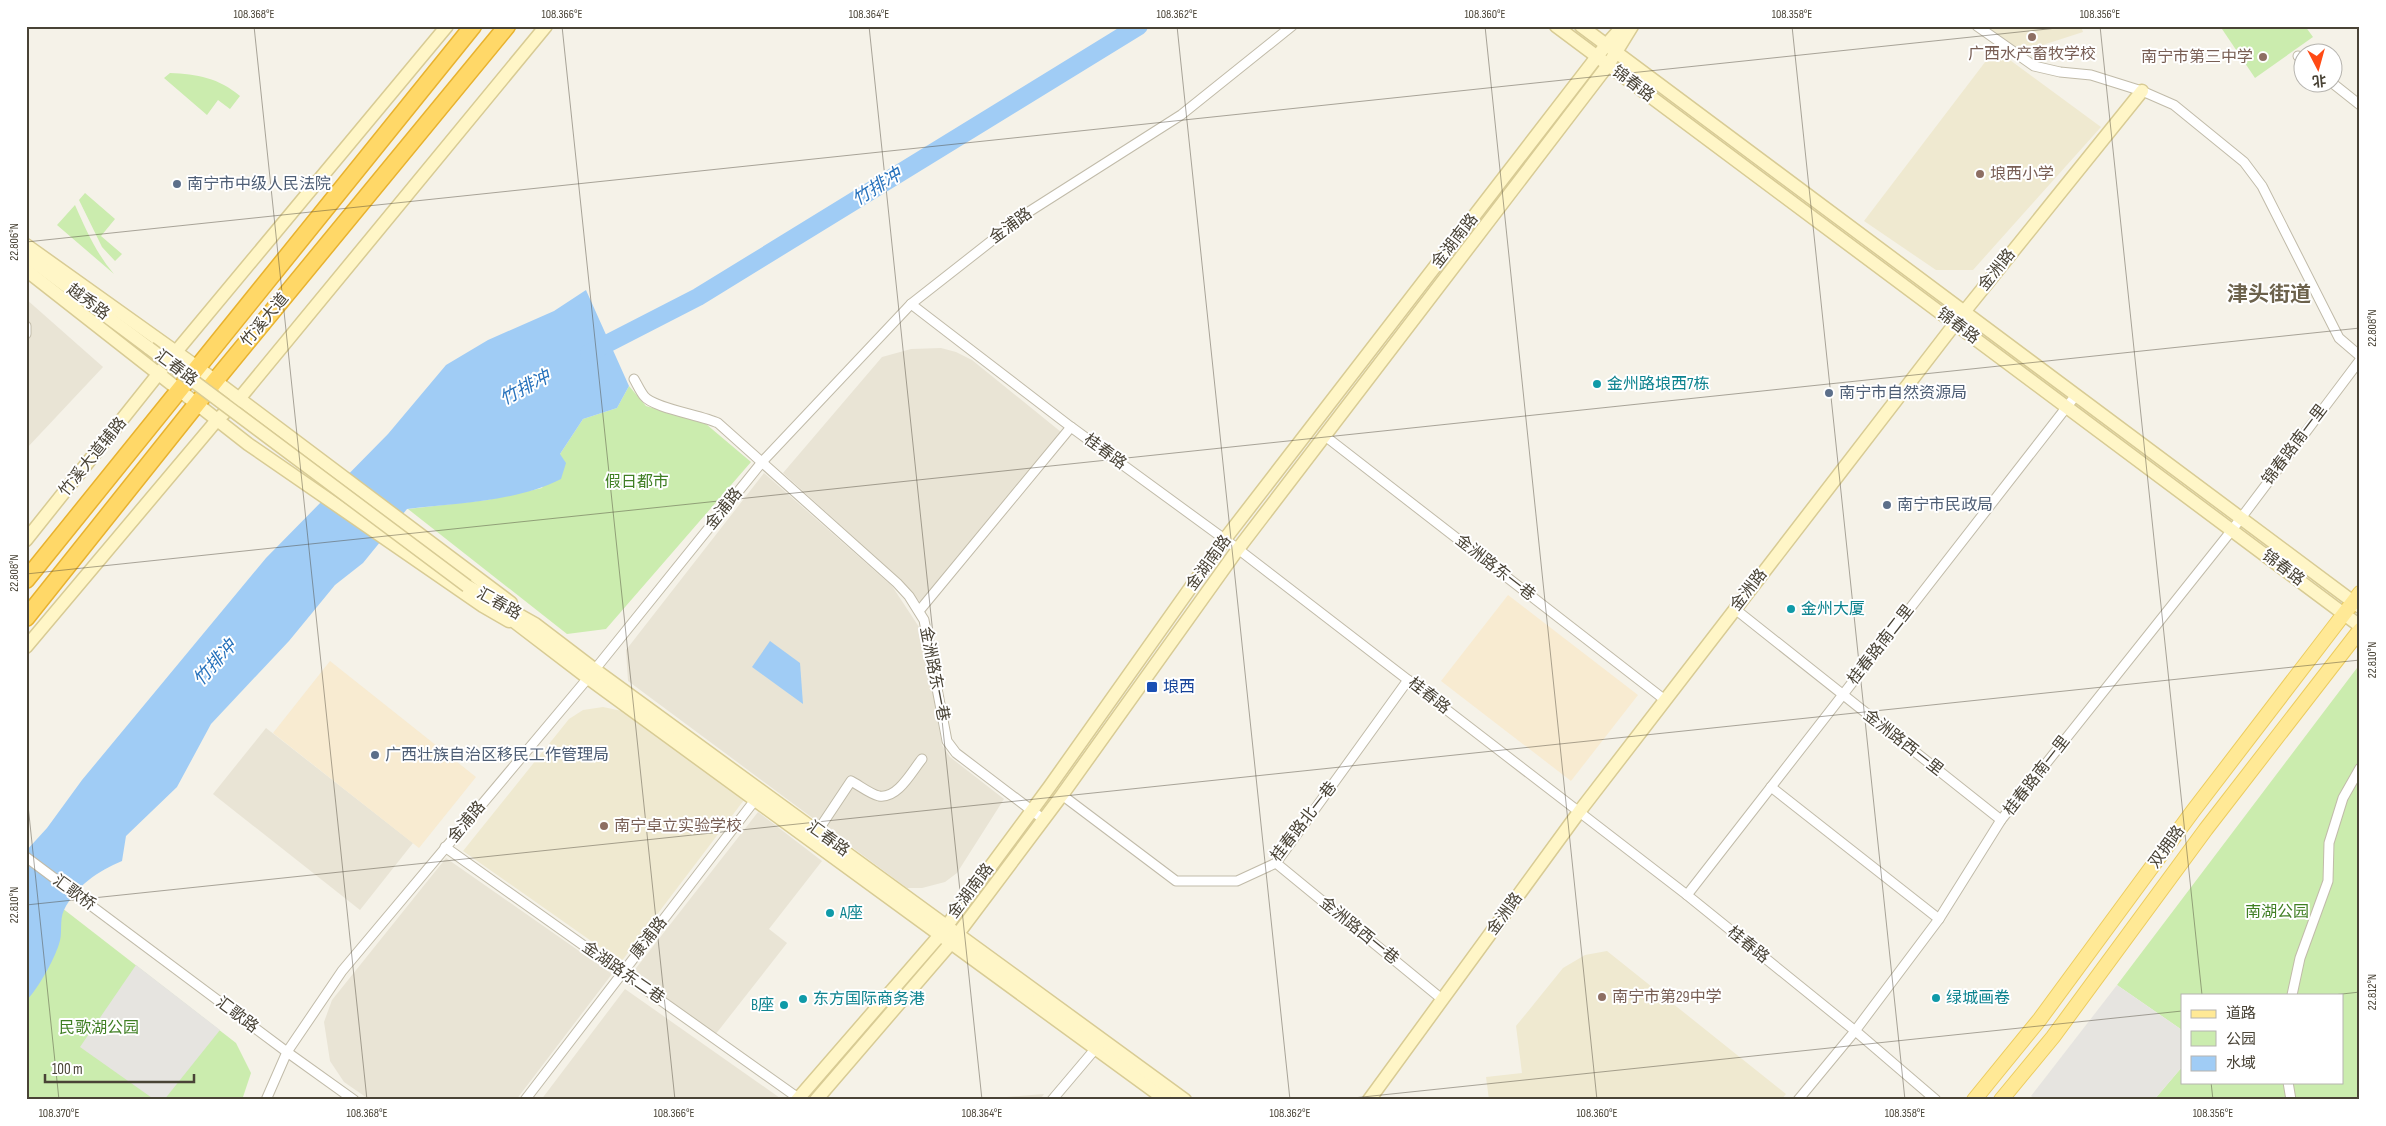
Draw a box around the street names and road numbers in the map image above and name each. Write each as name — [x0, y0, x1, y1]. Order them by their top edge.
street label: 锦春路 — [1608, 62, 1658, 106]
street label: 金浦路 — [986, 204, 1036, 248]
street label: 金湖南路 — [1428, 210, 1482, 272]
street label: 金洲路 — [1975, 245, 2019, 295]
street label: 越秀路 — [63, 280, 113, 324]
street label: 竹溪大道 — [237, 289, 293, 351]
street label: 锦春路 — [1933, 304, 1983, 348]
street label: 汇春路 — [151, 346, 201, 390]
street label: 锦春路南一里 — [2259, 401, 2331, 489]
street label: 竹溪大道辅路 — [55, 414, 131, 500]
street label: 桂春路 — [1080, 430, 1130, 474]
street label: 金浦路 — [702, 484, 746, 534]
street label: 金洲路东一巷 — [1451, 531, 1539, 605]
street label: 金湖南路 — [1183, 532, 1235, 594]
street label: 锦春路 — [2258, 546, 2308, 590]
street label: 金洲路 — [1727, 565, 1771, 615]
street label: 汇春路 — [473, 584, 525, 624]
street label: 桂春路南二里 — [1844, 601, 1918, 689]
street label: 金洲路东一巷 — [916, 625, 952, 723]
street label: 桂春路 — [1404, 674, 1454, 718]
street label: 金洲路西一里 — [1859, 706, 1947, 780]
street label: 桂春路南一里 — [2000, 732, 2074, 820]
street label: 桂春路北一巷 — [1267, 778, 1341, 866]
street label: 金浦路 — [444, 798, 490, 846]
street label: 汇春路 — [803, 817, 853, 861]
street label: 双拥路 — [2145, 822, 2189, 872]
street label: 金湖南路 — [944, 860, 998, 922]
street label: 汇歌桥 — [49, 871, 99, 915]
street label: 金洲路 — [1483, 889, 1527, 939]
street label: 金洲路西一巷 — [1316, 893, 1402, 969]
street label: 康浦路 — [627, 913, 671, 963]
street label: 桂春路 — [1723, 923, 1773, 967]
street label: 金湖路东二巷 — [578, 938, 668, 1008]
street label: 汇歌路 — [212, 993, 262, 1037]

